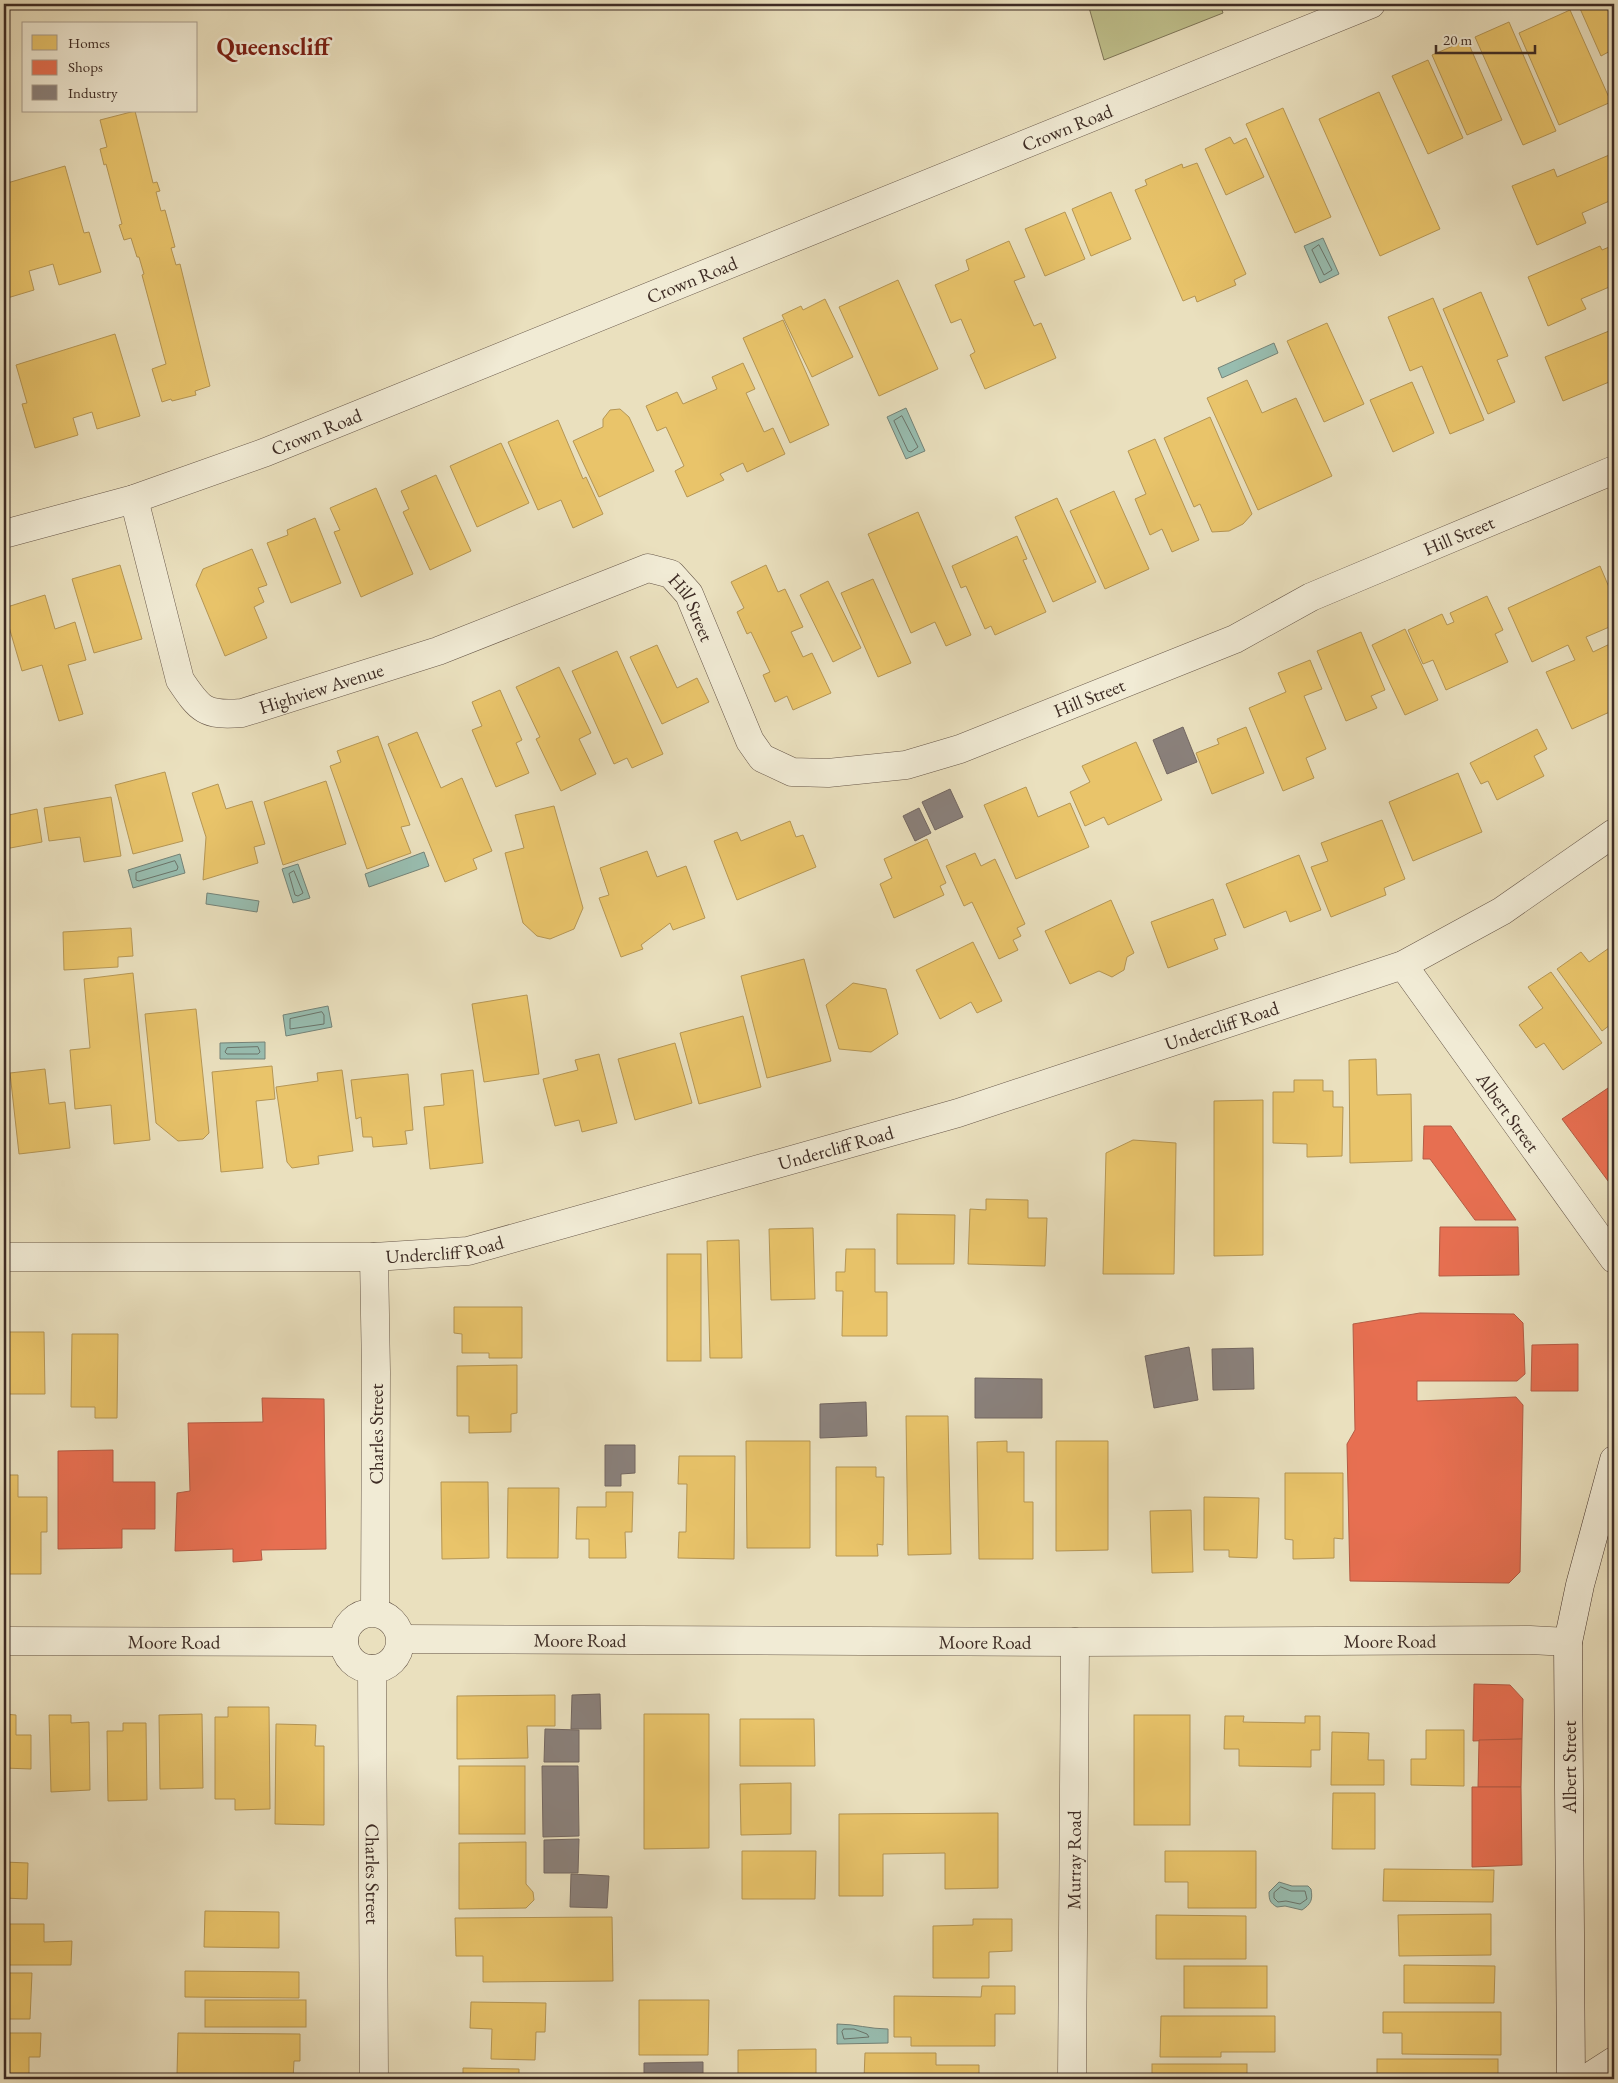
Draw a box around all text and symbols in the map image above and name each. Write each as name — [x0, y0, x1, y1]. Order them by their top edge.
legend — [22, 22, 198, 112]
scale bar — [1436, 22, 1534, 54]
text: 20 m — [1443, 30, 1472, 49]
district label: Queenscliff — [216, 31, 333, 62]
text: Homes — [68, 33, 110, 52]
text: Shops — [68, 57, 103, 76]
text: Industry — [68, 83, 118, 102]
street label: Crown Road — [1018, 98, 1116, 157]
street label: Crown Road — [643, 250, 741, 309]
street label: Crown Road — [267, 402, 366, 461]
street label: Hill Street — [1419, 509, 1498, 561]
street label: Hill Street — [663, 567, 720, 645]
street label: Highview Avenue — [256, 657, 386, 719]
street label: Hill Street — [1050, 672, 1128, 723]
street label: Undercliff Road — [1161, 995, 1282, 1056]
street label: Albert Street — [1471, 1066, 1546, 1157]
street label: Undercliff Road — [775, 1119, 897, 1176]
street label: Undercliff Road — [385, 1229, 507, 1269]
street label: Charles Street — [364, 1384, 389, 1484]
street label: Moore Road — [533, 1627, 627, 1653]
street label: Moore Road — [1343, 1628, 1437, 1653]
street label: Moore Road — [127, 1629, 221, 1654]
street label: Moore Road — [938, 1629, 1032, 1654]
street label: Albert Street — [1557, 1721, 1582, 1814]
street label: Murray Road — [1061, 1810, 1086, 1910]
street label: Charles Street — [360, 1823, 386, 1925]

